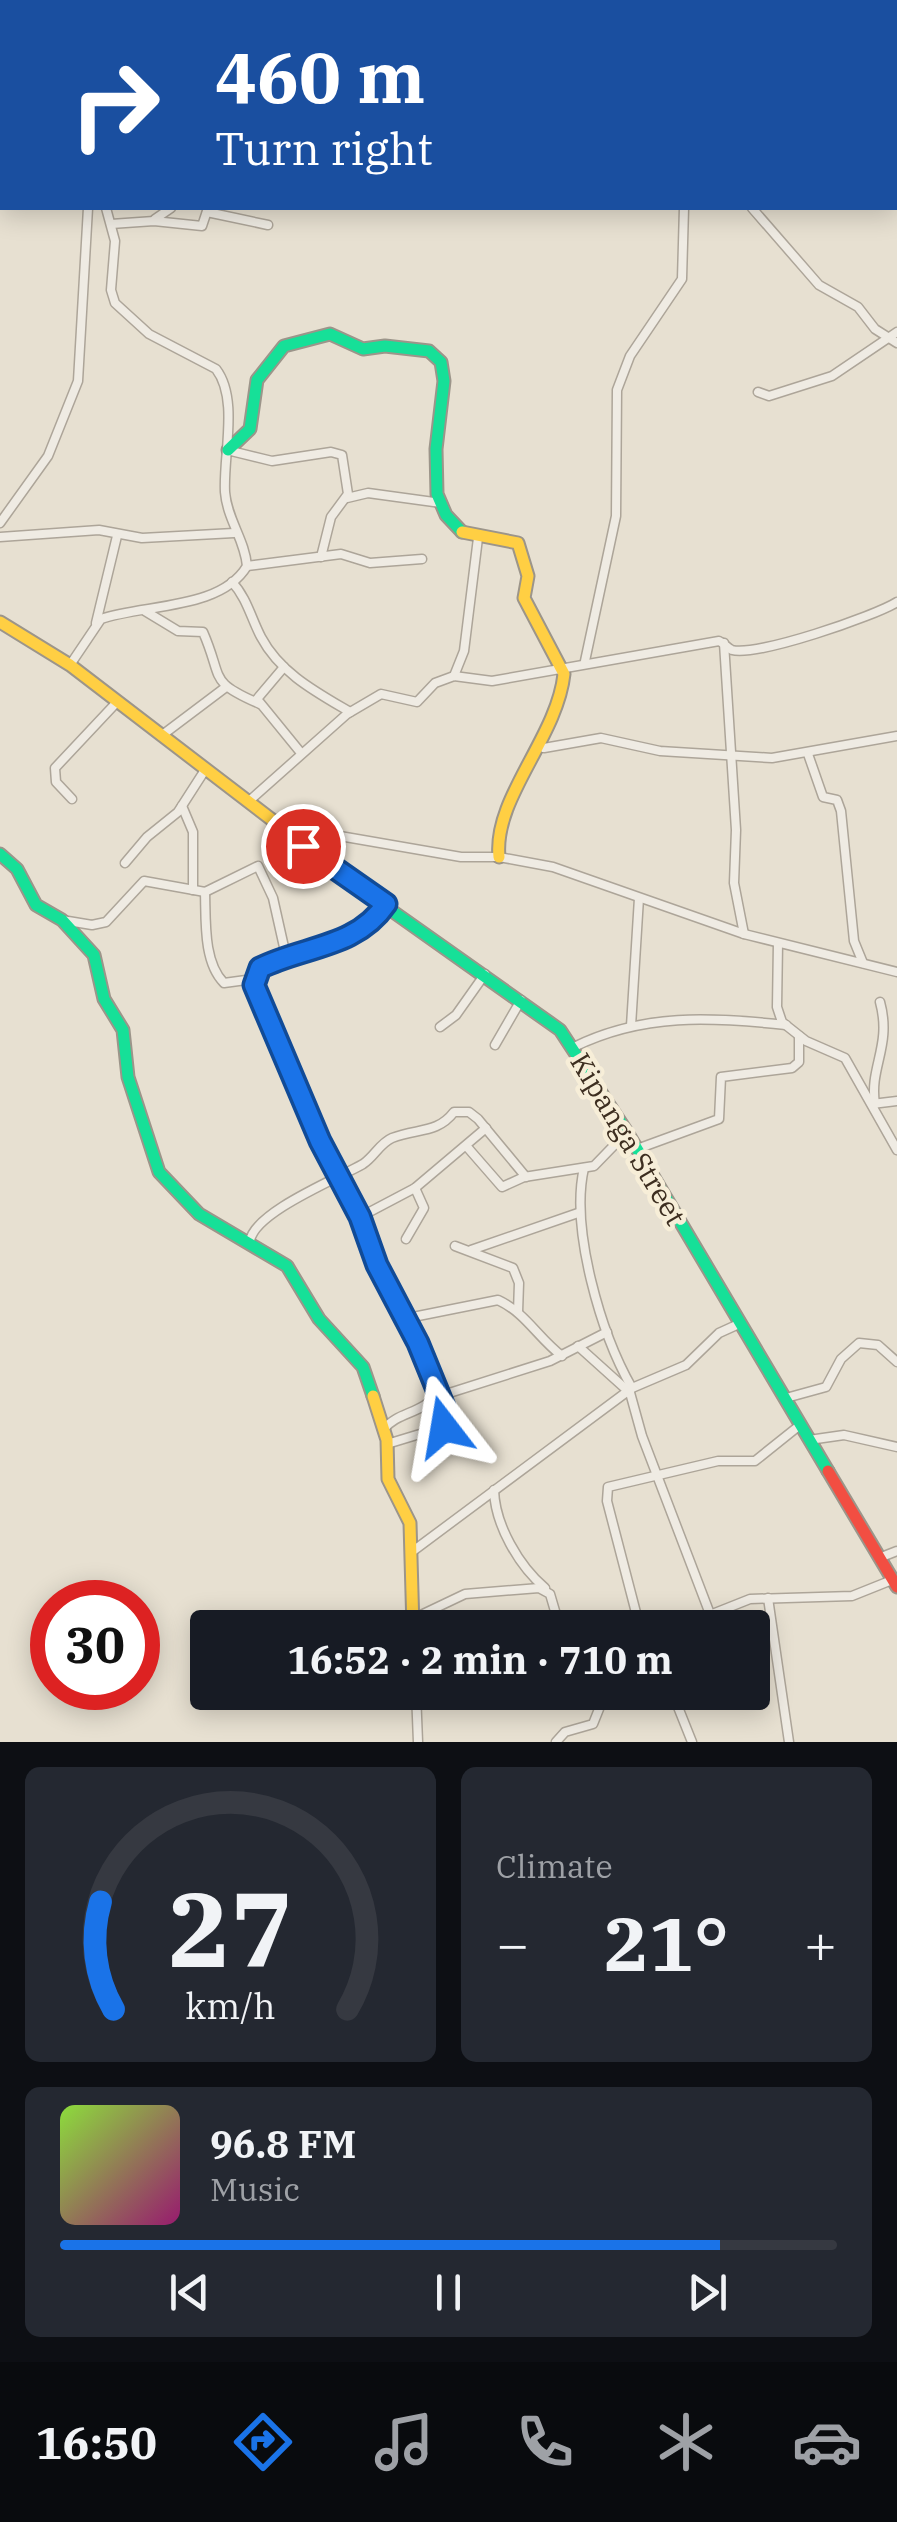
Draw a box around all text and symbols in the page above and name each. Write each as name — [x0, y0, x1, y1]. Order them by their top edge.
text: 460 m — [215, 31, 425, 122]
icon: right — [50, 40, 180, 170]
text: Turn right — [215, 119, 433, 177]
pin — [261, 804, 346, 889]
icon: arrive — [276, 819, 331, 874]
street label: Kipanga Street — [562, 1046, 695, 1232]
position arrow — [392, 1375, 496, 1479]
speed limit sign: 30 — [30, 1580, 160, 1710]
text: 16:52 · 2 min · 710 m — [287, 1635, 673, 1684]
text: Climate — [496, 1845, 613, 1887]
text: 27 — [168, 1860, 293, 1996]
text: 21° — [604, 1894, 729, 1992]
text: − — [496, 1908, 529, 1979]
text: + — [804, 1908, 837, 1979]
text: km/h — [185, 1982, 276, 2029]
text: 96.8 FM — [210, 2119, 356, 2168]
text: Music — [210, 2168, 300, 2210]
icon: previous — [162, 2265, 217, 2320]
icon: pause — [421, 2265, 476, 2320]
icon: next — [680, 2265, 735, 2320]
icon: directions — [228, 2407, 298, 2477]
icon: music — [369, 2407, 439, 2477]
icon: phone — [510, 2407, 580, 2477]
icon: climate — [651, 2407, 721, 2477]
icon: car — [792, 2407, 862, 2477]
text: 16:50 — [35, 2413, 157, 2471]

